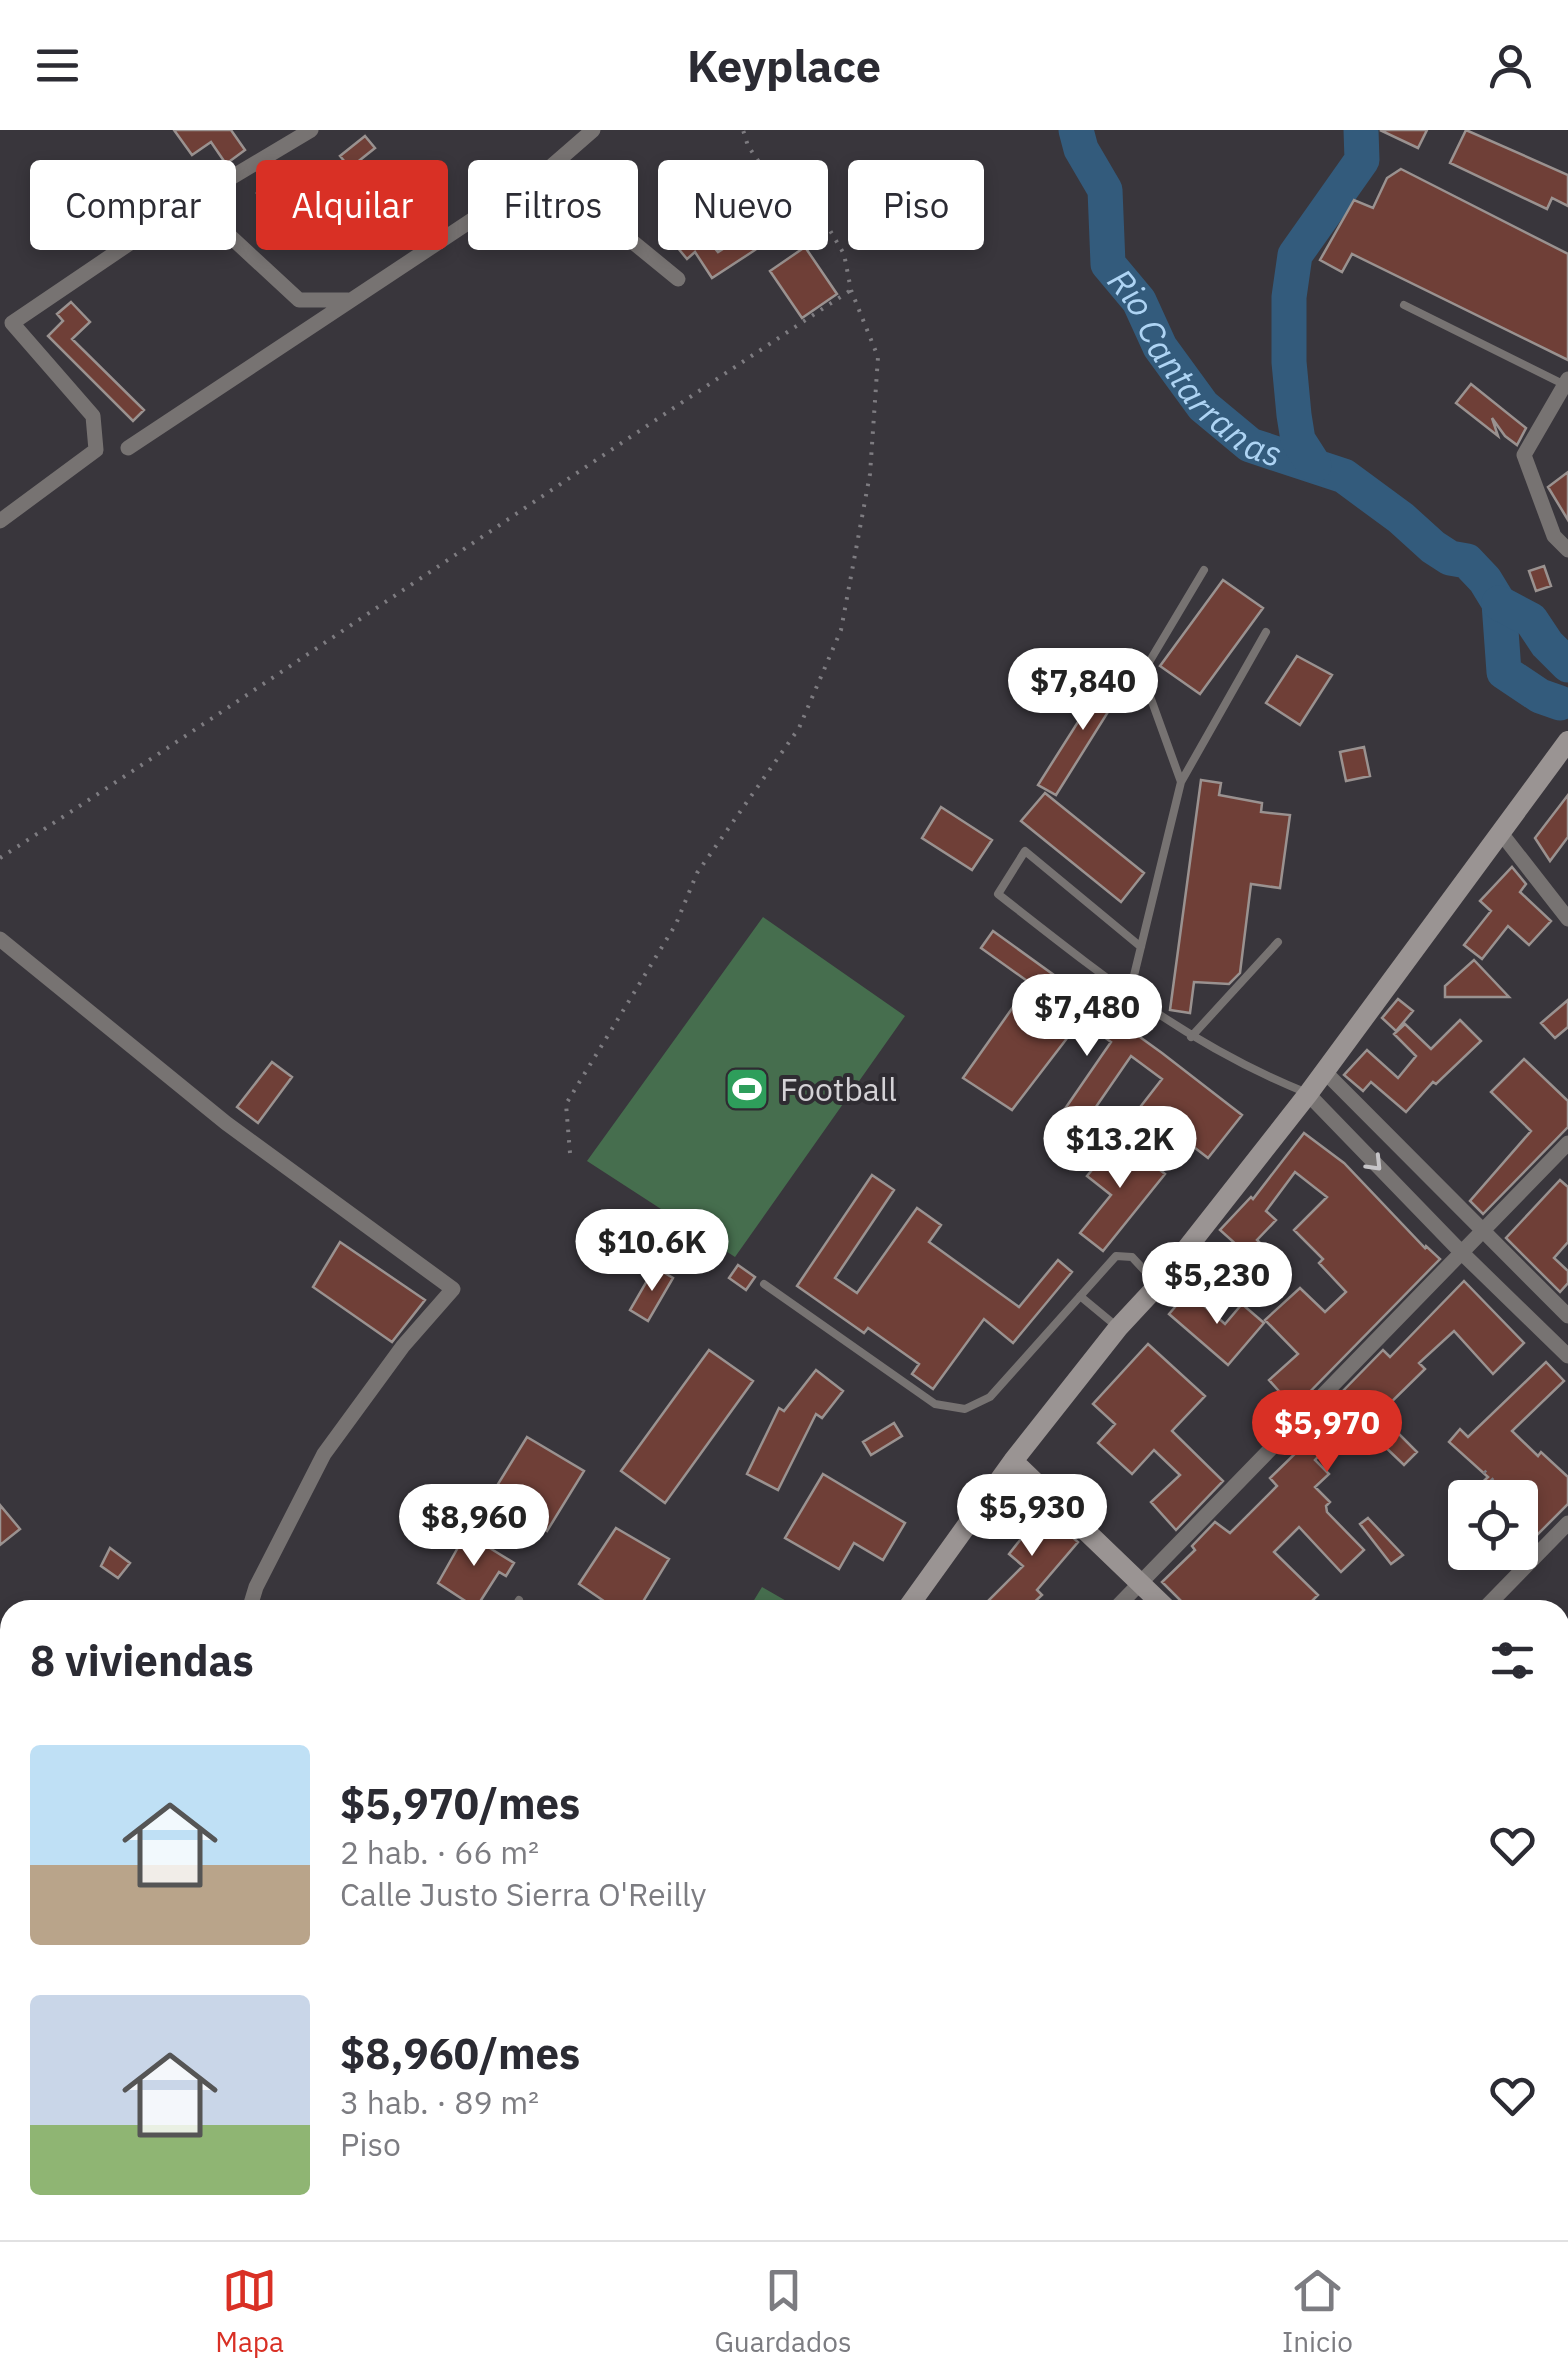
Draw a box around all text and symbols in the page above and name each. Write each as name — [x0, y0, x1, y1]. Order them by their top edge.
text: Keyplace — [687, 36, 881, 94]
icon: menu — [30, 38, 85, 93]
icon: person — [1483, 38, 1538, 93]
chip: Comprar — [30, 160, 236, 250]
chip: Alquilar — [256, 160, 448, 250]
chip: Filtros — [468, 160, 638, 250]
chip: Nuevo — [658, 160, 828, 250]
chip: Piso — [848, 160, 984, 250]
water label: Rio Cantarranas — [1098, 259, 1288, 477]
pin: $7,840 — [1002, 648, 1164, 733]
text: $7,840 — [1030, 659, 1136, 701]
pin: $7,480 — [1006, 974, 1168, 1059]
text: $7,480 — [1034, 985, 1140, 1027]
sports icon: Football — [724, 1066, 770, 1112]
place label: Football — [780, 1068, 897, 1110]
pin: $13.2K — [1039, 1106, 1201, 1191]
text: $13.2K — [1065, 1117, 1175, 1159]
one-way arrow — [1364, 1152, 1382, 1170]
pin: $10.6K — [571, 1209, 733, 1294]
text: $10.6K — [597, 1220, 707, 1262]
pin: $5,230 — [1136, 1242, 1298, 1327]
text: $5,230 — [1164, 1253, 1270, 1295]
pin: $5,970 — [1246, 1390, 1408, 1475]
text: $5,970 — [1274, 1401, 1380, 1443]
pin: $5,930 — [951, 1474, 1113, 1559]
map controls — [1448, 1480, 1538, 1570]
button: locate — [1448, 1480, 1538, 1570]
pin: $8,960 — [393, 1484, 555, 1569]
text: $5,930 — [979, 1485, 1085, 1527]
text: $8,960 — [421, 1495, 527, 1537]
text: 8 viviendas — [30, 1633, 254, 1688]
icon: filters — [1485, 1633, 1540, 1688]
text: $5,970/mes — [340, 1776, 580, 1831]
icon: home — [110, 1785, 230, 1905]
icon: heart — [1485, 1818, 1540, 1873]
text: 2 hab. · 66 m² — [340, 1831, 539, 1873]
text: Calle Justo Sierra O'Reilly — [340, 1873, 706, 1915]
text: $8,960/mes — [340, 2026, 580, 2081]
icon: home — [110, 2035, 230, 2155]
icon: heart — [1485, 2068, 1540, 2123]
text: 3 hab. · 89 m² — [340, 2081, 539, 2123]
text: Piso — [340, 2123, 401, 2165]
tab: Mapa — [215, 2263, 284, 2360]
tab: Guardados — [714, 2263, 852, 2360]
tab: Inicio — [1282, 2263, 1353, 2360]

